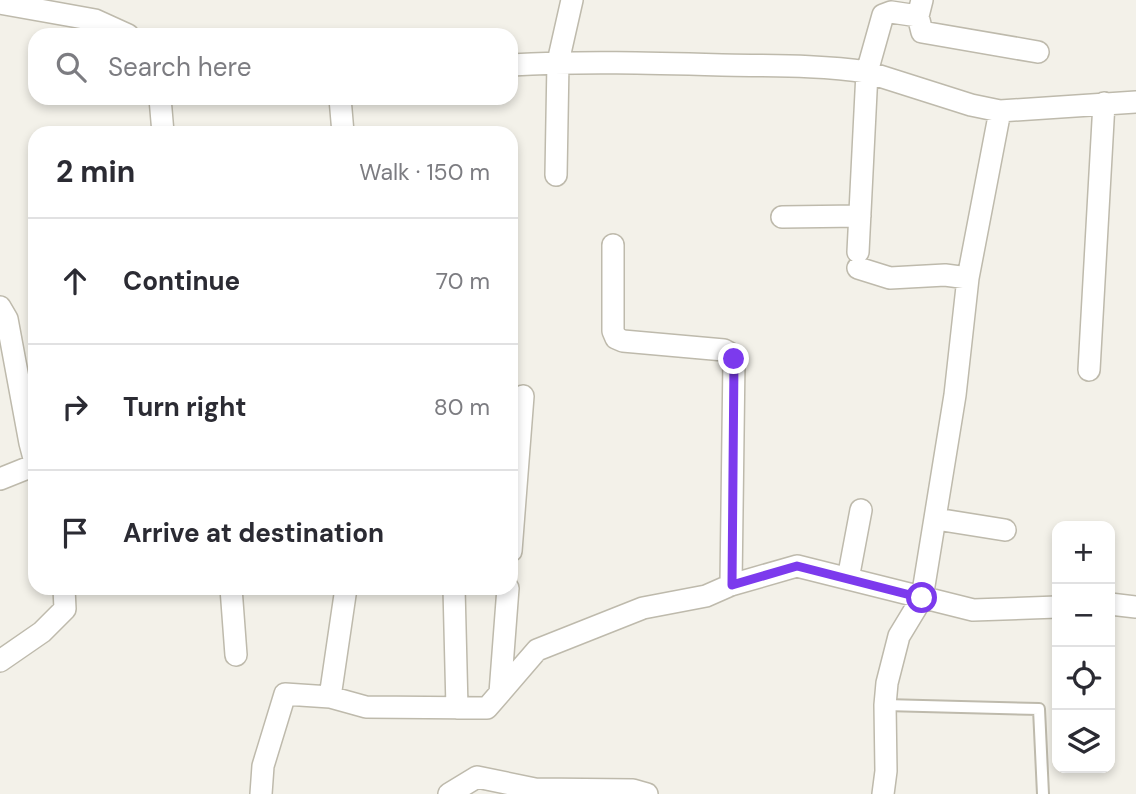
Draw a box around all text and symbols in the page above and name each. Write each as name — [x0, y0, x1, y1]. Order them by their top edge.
search box — [28, 28, 518, 105]
icon: search — [52, 48, 90, 86]
text: Search here — [108, 50, 251, 84]
text: 2 min — [56, 152, 135, 191]
text: Walk · 150 m — [359, 157, 490, 187]
icon: ahead — [56, 262, 94, 300]
text: Continue — [123, 264, 240, 298]
text: 70 m — [436, 266, 490, 296]
route end — [718, 343, 749, 374]
icon: right — [56, 388, 94, 426]
text: Turn right — [123, 390, 247, 424]
text: 80 m — [434, 392, 490, 422]
icon: arrive — [56, 514, 94, 552]
text: Arrive at destination — [123, 516, 384, 550]
map controls — [1052, 521, 1115, 773]
button: + — [1052, 521, 1115, 584]
route start — [906, 582, 937, 613]
button: − — [1052, 584, 1115, 647]
button: locate — [1052, 647, 1115, 710]
button: layers — [1052, 710, 1115, 773]

